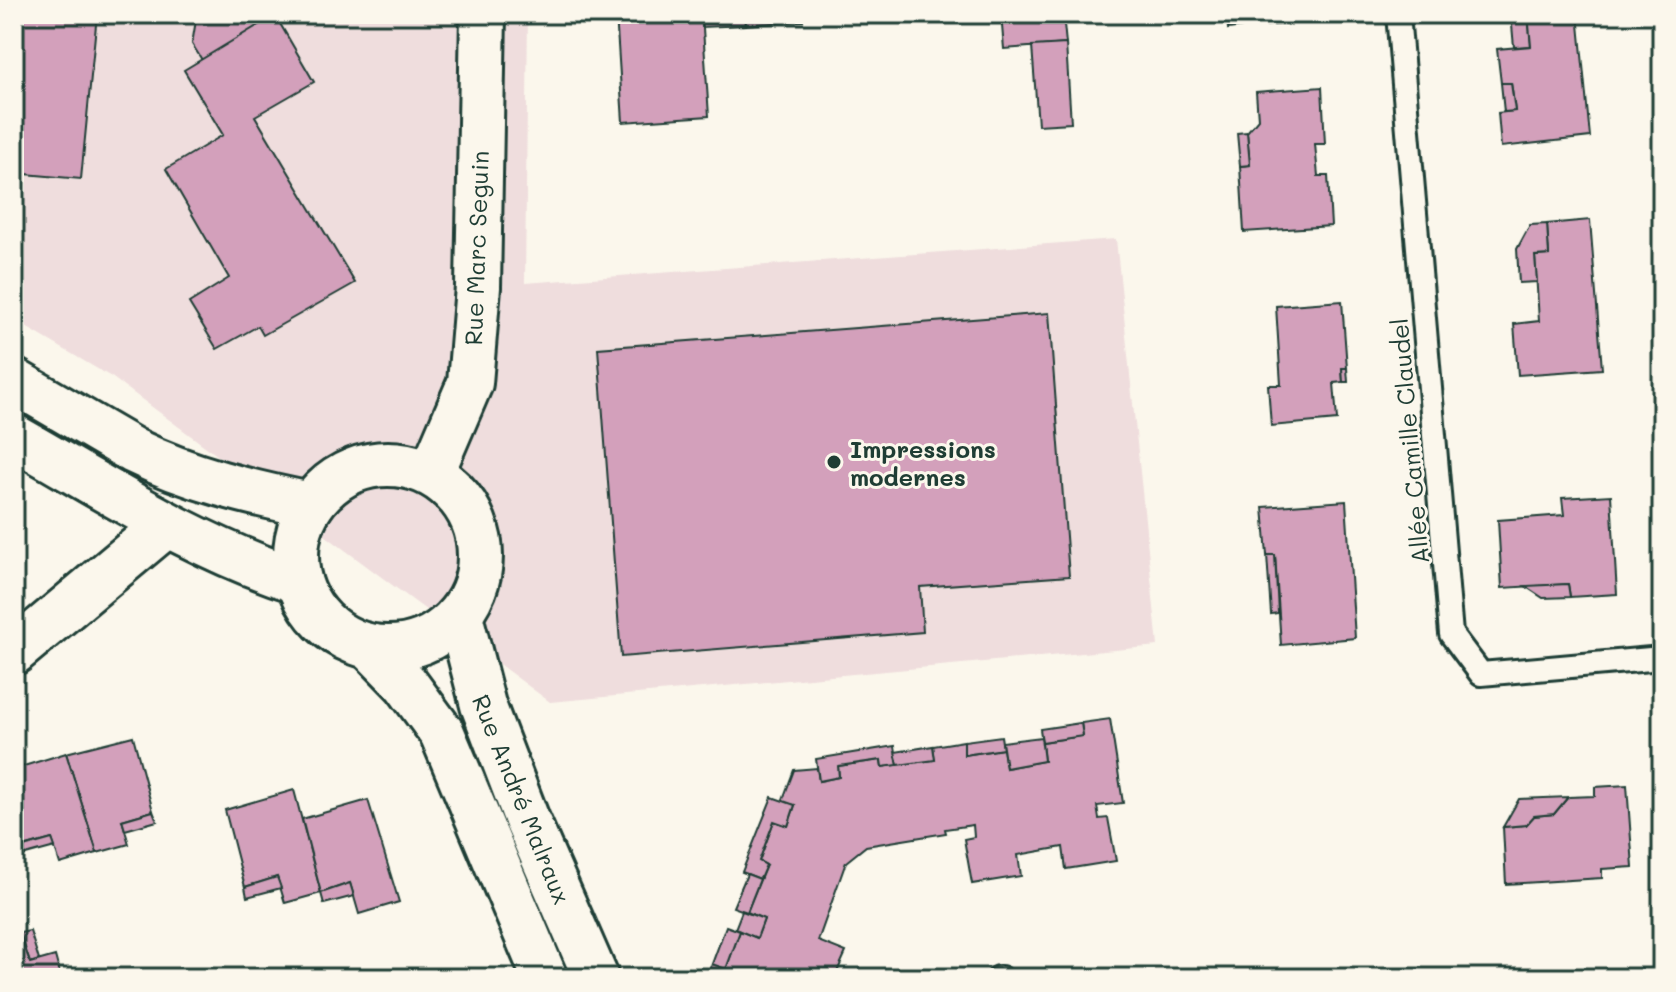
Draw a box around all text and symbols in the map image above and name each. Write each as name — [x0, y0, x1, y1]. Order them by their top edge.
street label: Rue Marc Seguin — [457, 150, 495, 346]
street label: Allée Camille Claudel — [1383, 317, 1435, 565]
place label: Impressions modernes — [850, 433, 996, 492]
marker: Impressions modernes — [825, 453, 843, 471]
street label: Rue André Malraux — [466, 690, 578, 908]

